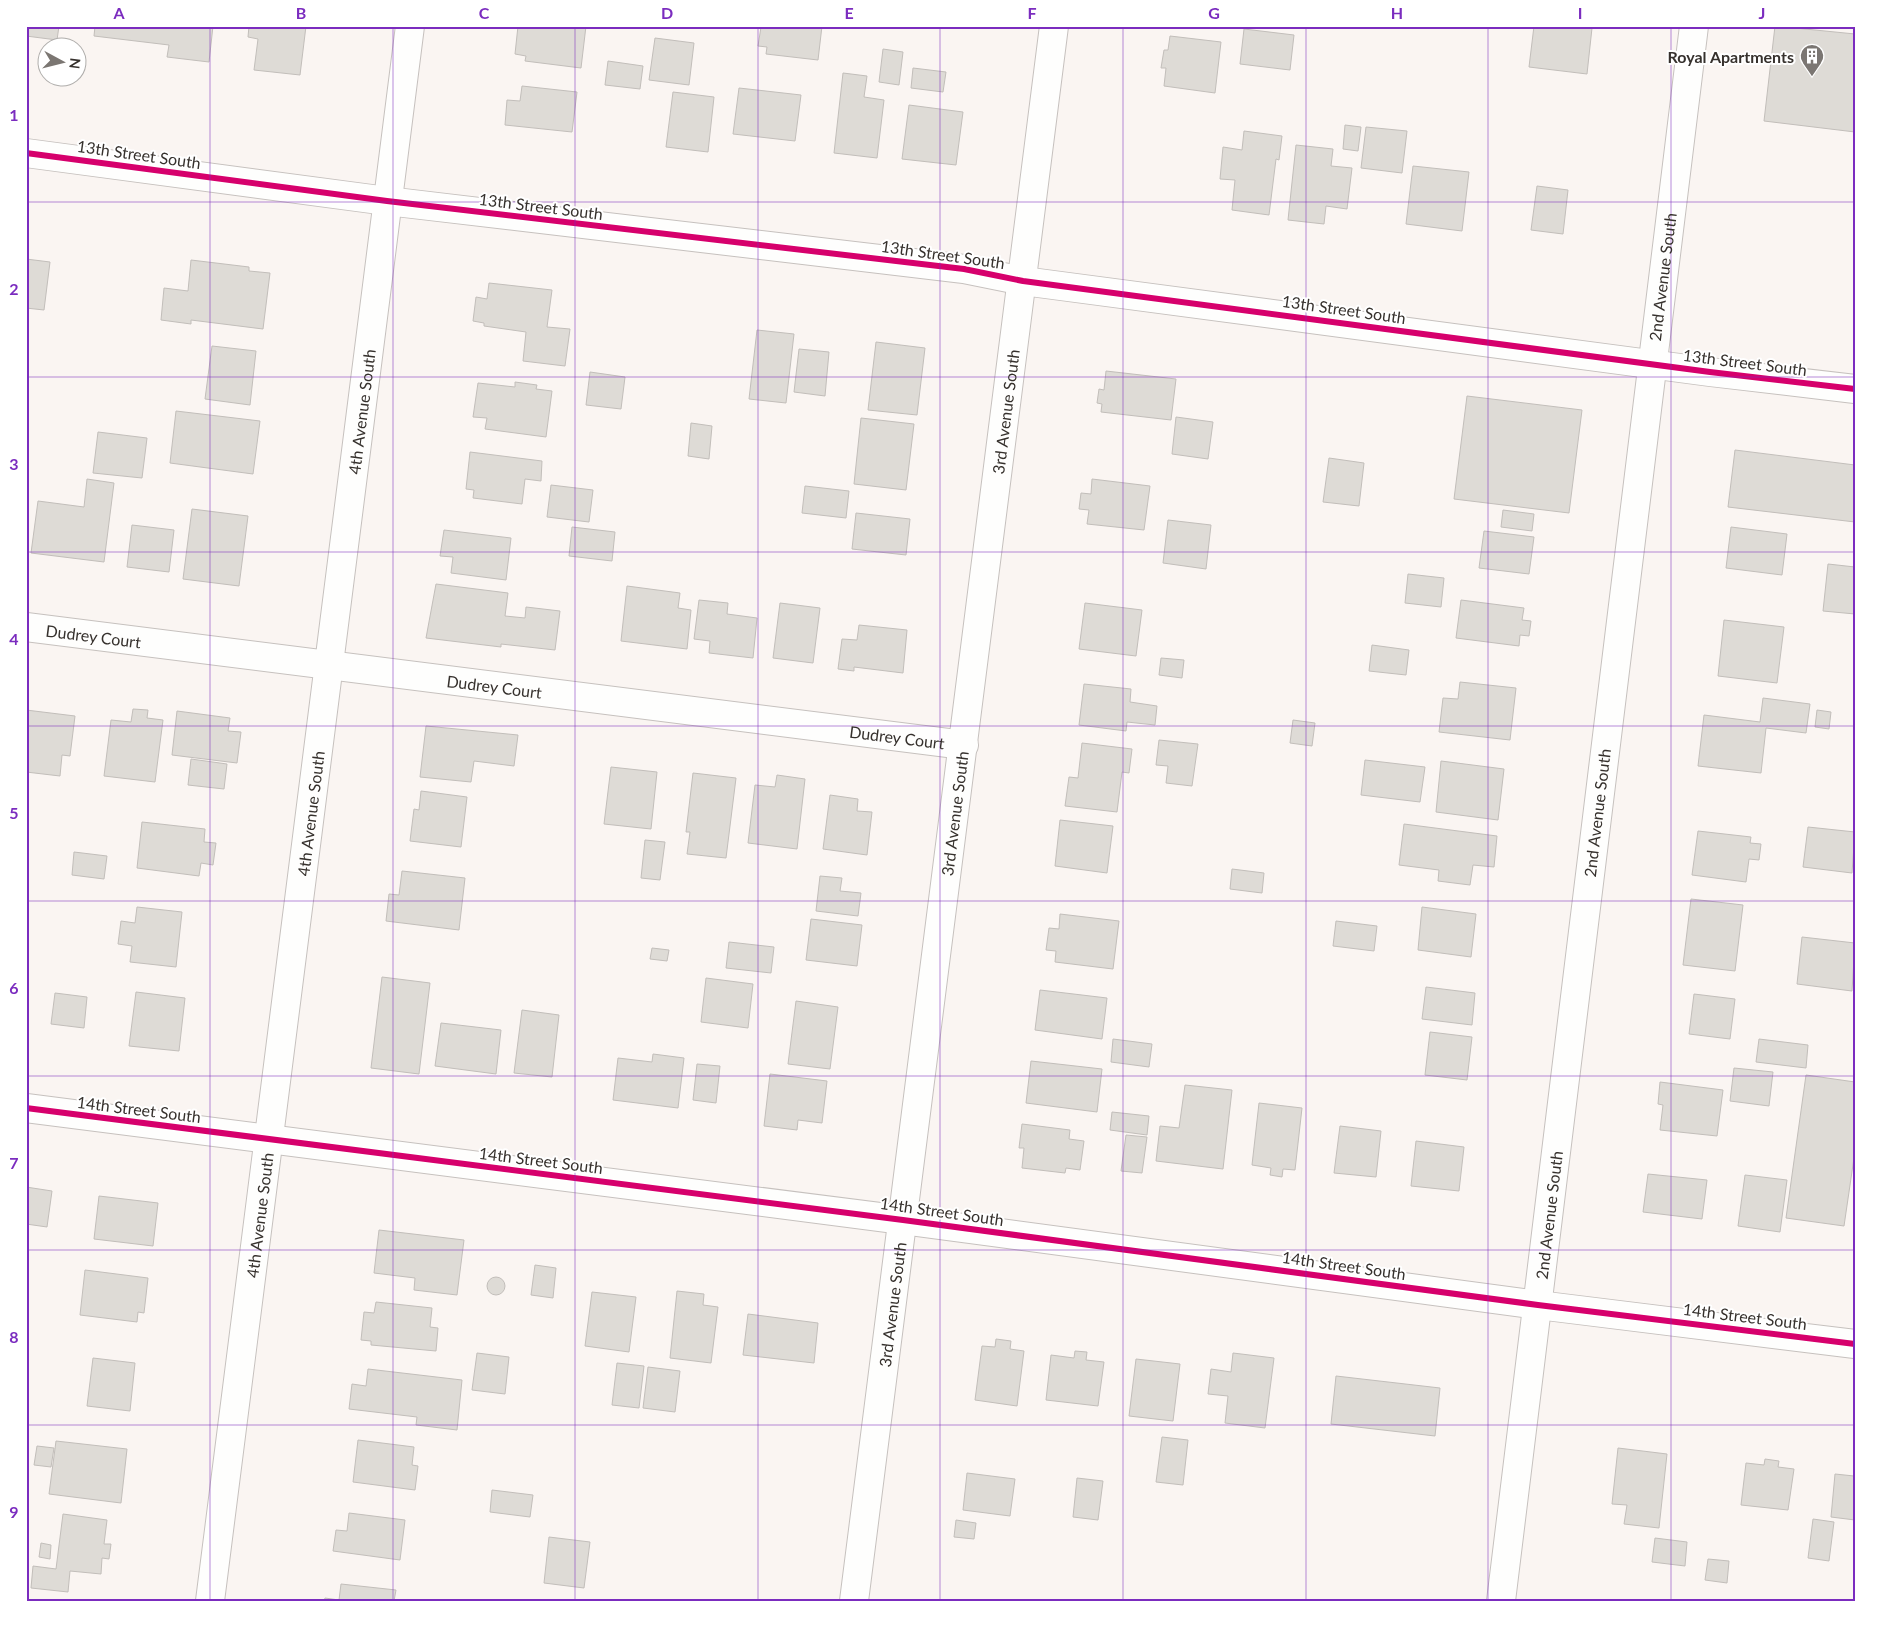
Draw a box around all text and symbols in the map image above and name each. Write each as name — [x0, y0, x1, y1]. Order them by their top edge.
text: A — [112, 3, 125, 22]
text: B — [296, 3, 306, 22]
text: C — [479, 3, 490, 22]
text: D — [661, 3, 673, 22]
text: E — [844, 3, 854, 22]
text: F — [1027, 3, 1037, 22]
text: G — [1208, 3, 1220, 22]
text: H — [1391, 3, 1403, 22]
text: I — [1578, 3, 1582, 22]
text: J — [1759, 3, 1765, 22]
north arrow — [38, 38, 88, 88]
building icon: Royal Apartments — [1799, 43, 1825, 77]
place label: Royal Apartments — [1668, 47, 1794, 66]
text: N — [66, 57, 84, 70]
text: 1 — [9, 105, 19, 124]
street label: 13th Street South — [76, 136, 202, 172]
street label: 13th Street South — [478, 189, 604, 223]
street label: 2nd Avenue South — [1644, 211, 1679, 342]
street label: 13th Street South — [880, 236, 1006, 272]
text: 2 — [9, 279, 19, 298]
street label: 13th Street South — [1281, 291, 1407, 327]
street label: 13th Street South — [1682, 345, 1808, 379]
street label: 4th Avenue South — [344, 348, 378, 475]
street label: 3rd Avenue South — [988, 348, 1022, 475]
text: 3 — [9, 454, 19, 473]
street label: Dudrey Court — [45, 620, 142, 651]
text: 4 — [9, 629, 19, 648]
street label: Dudrey Court — [446, 671, 543, 701]
street label: Dudrey Court — [848, 721, 946, 752]
street label: 2nd Avenue South — [1579, 747, 1614, 878]
street label: 4th Avenue South — [293, 750, 327, 877]
street label: 3rd Avenue South — [937, 750, 971, 877]
text: 5 — [9, 803, 19, 822]
text: 6 — [9, 978, 19, 997]
street label: 14th Street South — [76, 1092, 202, 1126]
street label: 14th Street South — [478, 1143, 604, 1177]
street label: 2nd Avenue South — [1531, 1150, 1565, 1280]
street label: 4th Avenue South — [242, 1151, 276, 1279]
text: 7 — [9, 1153, 19, 1172]
street label: 14th Street South — [879, 1193, 1005, 1229]
street label: 3rd Avenue South — [874, 1241, 909, 1368]
street label: 14th Street South — [1281, 1247, 1407, 1283]
street label: 14th Street South — [1682, 1299, 1808, 1333]
text: 8 — [9, 1327, 19, 1346]
text: 9 — [9, 1502, 19, 1521]

